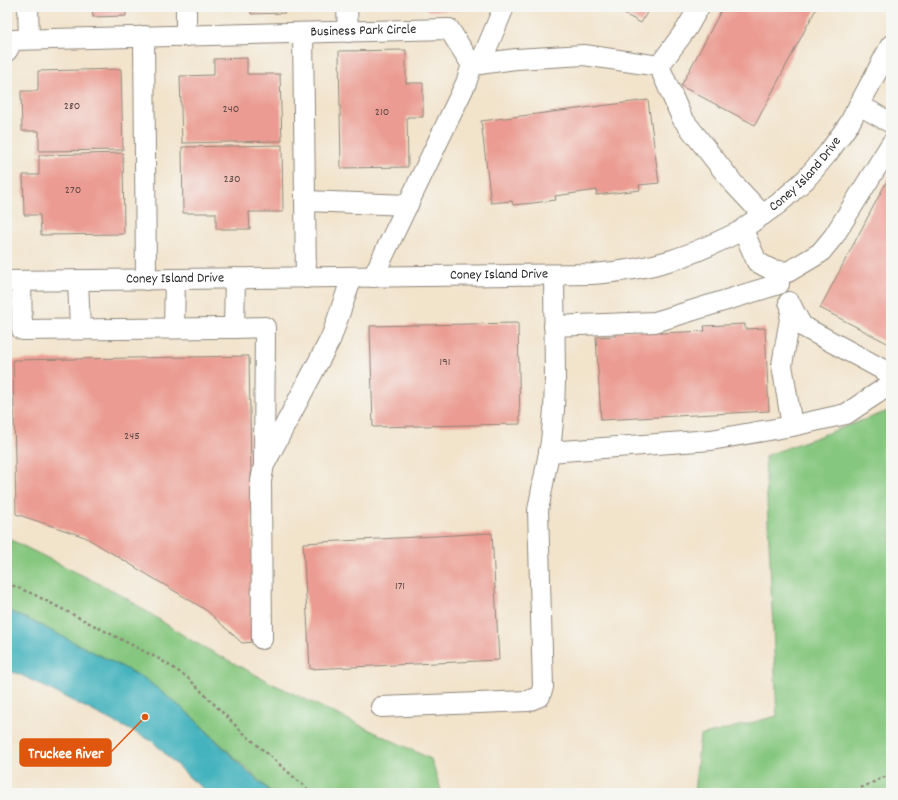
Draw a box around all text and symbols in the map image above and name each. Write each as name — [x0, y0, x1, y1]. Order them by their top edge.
street label: Business Park Circle — [310, 20, 416, 42]
house number: 280 — [64, 98, 80, 115]
house number: 240 — [223, 101, 239, 118]
house number: 210 — [375, 104, 389, 121]
street label: Coney Island Drive — [765, 133, 847, 217]
house number: 230 — [223, 171, 241, 188]
house number: 270 — [65, 182, 81, 199]
street label: Coney Island Drive — [450, 265, 548, 286]
street label: Coney Island Drive — [126, 268, 224, 290]
house number: 191 — [440, 354, 450, 371]
house number: 245 — [124, 428, 140, 445]
house number: 171 — [395, 578, 405, 595]
callout: Truckee River — [20, 739, 111, 766]
text: Truckee River — [28, 744, 104, 766]

